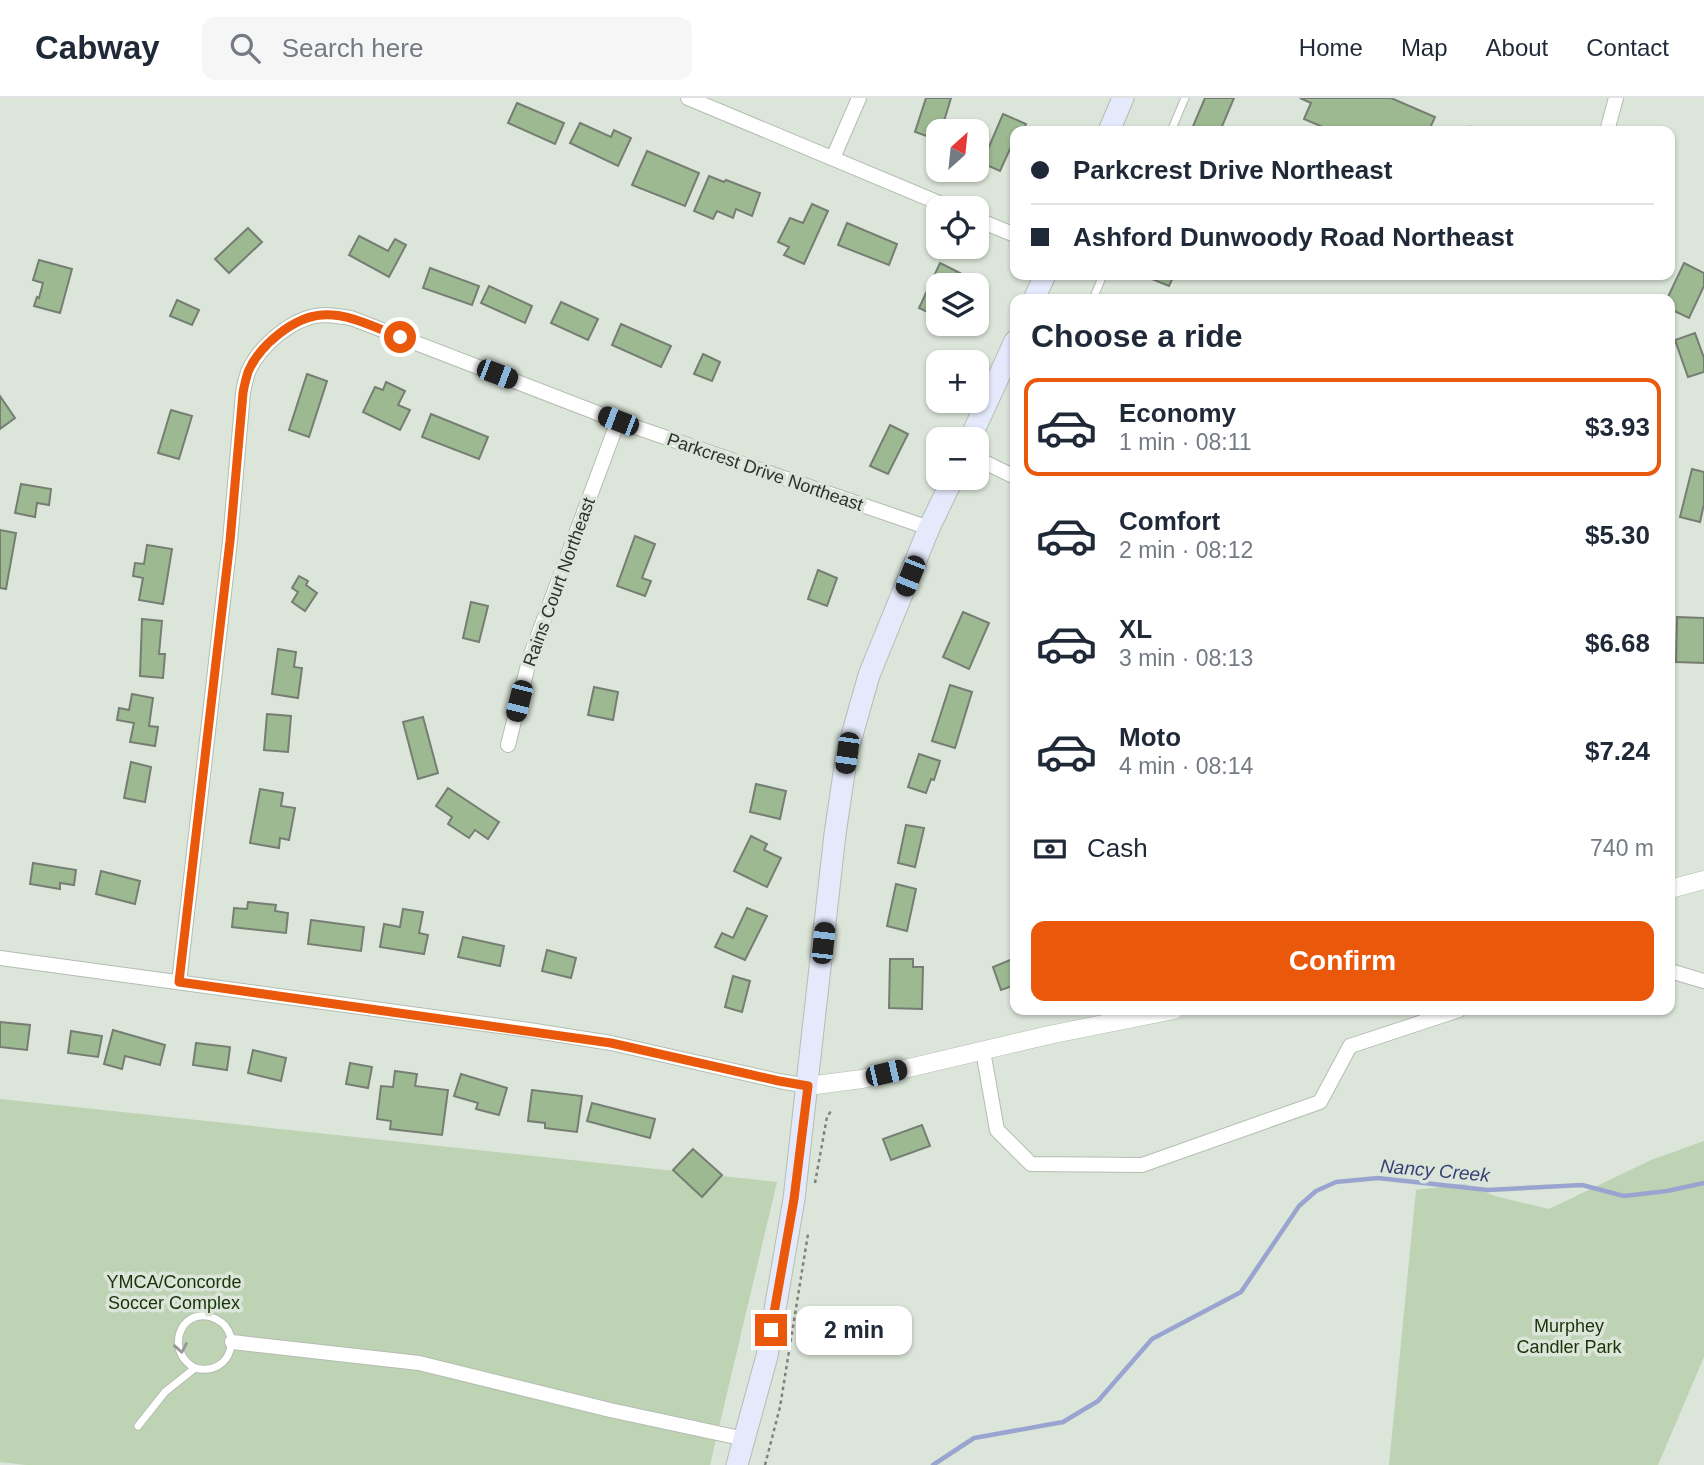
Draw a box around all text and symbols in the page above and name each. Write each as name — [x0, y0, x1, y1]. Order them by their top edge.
search box — [202, 17, 692, 80]
text: Cabway — [35, 29, 160, 66]
icon: search — [226, 29, 264, 67]
text: Search here — [282, 33, 423, 63]
text: Home — [1299, 34, 1363, 61]
text: Map — [1401, 34, 1448, 61]
text: About — [1486, 34, 1548, 61]
text: Contact — [1586, 34, 1669, 61]
north arrow — [926, 119, 989, 182]
map controls — [926, 119, 989, 490]
text: Parkcrest Drive Northeast — [1073, 155, 1392, 185]
button: locate — [926, 196, 989, 259]
text: Ashford Dunwoody Road Northeast — [1073, 222, 1514, 252]
button: layers — [926, 273, 989, 336]
text: Choose a ride — [1031, 318, 1243, 354]
route start — [384, 321, 416, 353]
button: + — [926, 350, 989, 413]
car — [474, 357, 521, 391]
icon: car — [1035, 396, 1098, 459]
text: Economy — [1119, 398, 1236, 428]
car — [595, 404, 642, 438]
text: $3.93 — [1585, 412, 1650, 442]
button: − — [926, 427, 989, 490]
street label: Parkcrest Drive Northeast — [664, 429, 866, 515]
text: 1 min · 08:11 — [1119, 429, 1252, 455]
street label: Rains Court Northeast — [519, 495, 599, 669]
icon: car — [1035, 504, 1098, 567]
text: Comfort — [1119, 506, 1220, 536]
text: $5.30 — [1585, 520, 1650, 550]
text: 2 min · 08:12 — [1119, 537, 1253, 563]
car — [893, 553, 928, 599]
icon: car — [1035, 612, 1098, 675]
text: XL — [1119, 614, 1152, 644]
text: $6.68 — [1585, 628, 1650, 658]
text: 3 min · 08:13 — [1119, 645, 1253, 671]
car — [504, 678, 535, 724]
icon: car — [1035, 720, 1098, 783]
text: Moto — [1119, 722, 1181, 752]
car — [834, 731, 861, 775]
text: $7.24 — [1585, 736, 1650, 766]
text: 4 min · 08:14 — [1119, 753, 1253, 779]
icon: cash — [1031, 830, 1069, 868]
text: Cash — [1087, 833, 1148, 863]
text: 740 m — [1590, 835, 1654, 861]
car — [811, 921, 836, 965]
button: Confirm — [1031, 921, 1654, 1001]
car — [864, 1058, 909, 1088]
water label: Nancy Creek — [1379, 1155, 1492, 1186]
park label: YMCA/Concorde Soccer Complex — [106, 1272, 242, 1313]
callout: 2 min — [796, 1306, 911, 1354]
route end — [755, 1314, 787, 1346]
park label: Murphey Candler Park — [1516, 1316, 1623, 1357]
text: 2 min — [824, 1317, 884, 1343]
one-way arrow — [173, 1342, 188, 1353]

